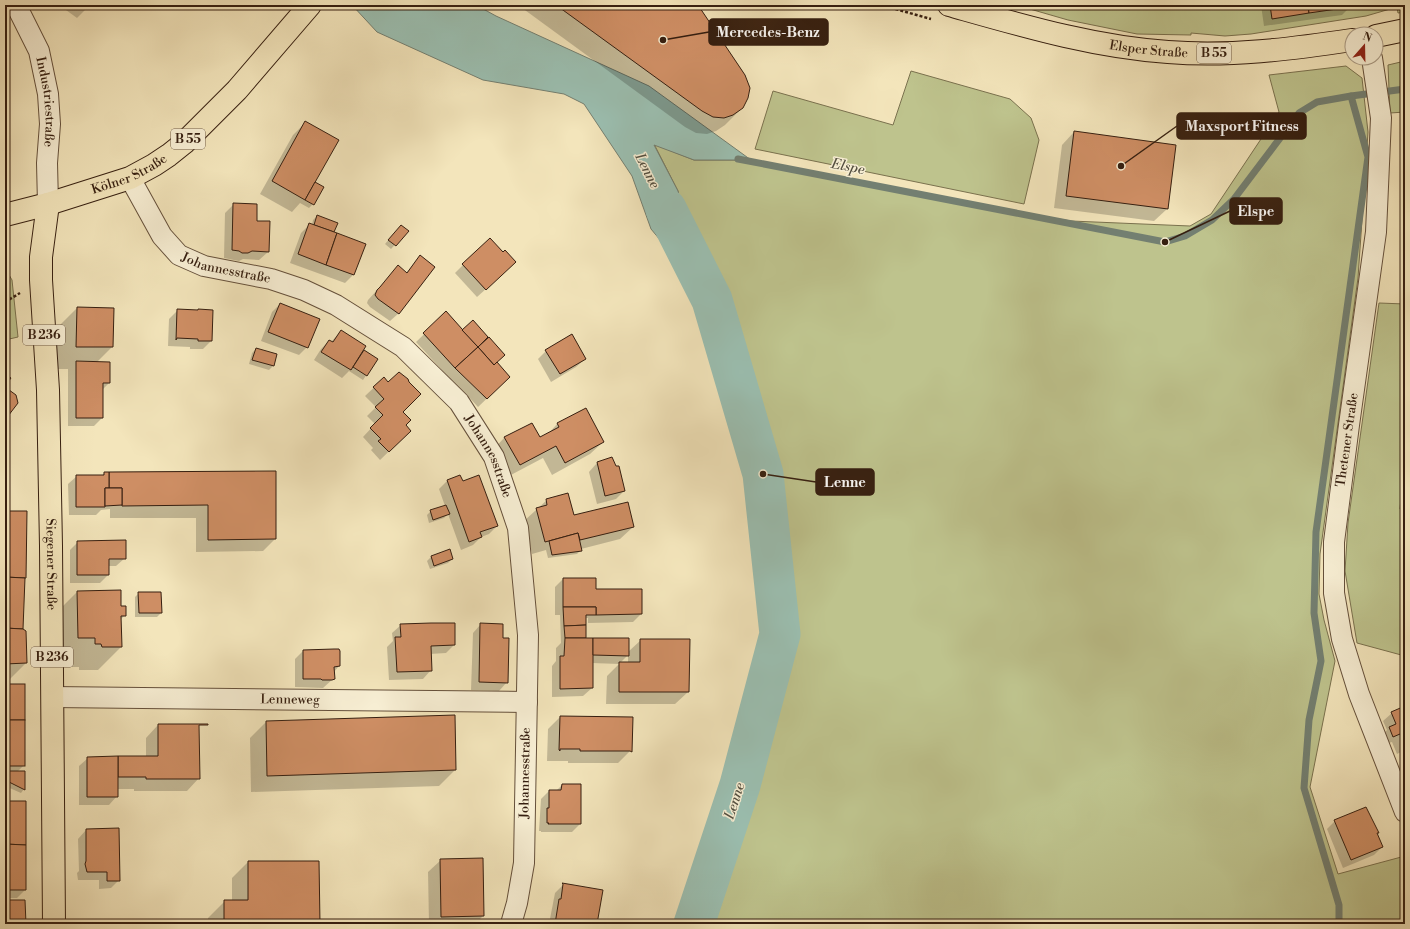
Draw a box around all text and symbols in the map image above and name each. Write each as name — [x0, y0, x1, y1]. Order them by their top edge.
callout: Mercedes-Benz — [709, 19, 828, 45]
text: Mercedes-Benz — [716, 24, 820, 42]
north arrow — [1344, 26, 1384, 66]
text: N — [1361, 29, 1374, 46]
street label: Elsper Straße — [1108, 37, 1189, 61]
road number: B 55 — [1197, 43, 1231, 63]
street label: Industriestraße — [32, 55, 58, 148]
callout: Maxsport Fitness — [1177, 113, 1306, 139]
text: Maxsport Fitness — [1185, 118, 1299, 136]
road number: B 55 — [171, 129, 205, 149]
water label: Lenne — [630, 149, 664, 192]
street label: Kölner Straße — [89, 150, 170, 198]
water label: Elspe — [829, 155, 867, 179]
callout: Elspe — [1230, 198, 1282, 224]
text: Elspe — [1238, 203, 1275, 221]
street label: Johannesstraße — [178, 249, 272, 287]
road number: B 236 — [23, 325, 65, 345]
street label: Thetener Straße — [1332, 391, 1362, 488]
street label: Johannesstraße — [460, 411, 515, 500]
callout: Lenne — [816, 469, 874, 495]
text: Lenne — [824, 474, 866, 492]
street label: Siegener Straße — [42, 518, 60, 611]
road number: B 236 — [31, 647, 73, 667]
street label: Lenneweg — [260, 691, 320, 708]
street label: Johannesstraße — [516, 727, 534, 820]
water label: Lenne — [720, 780, 749, 822]

